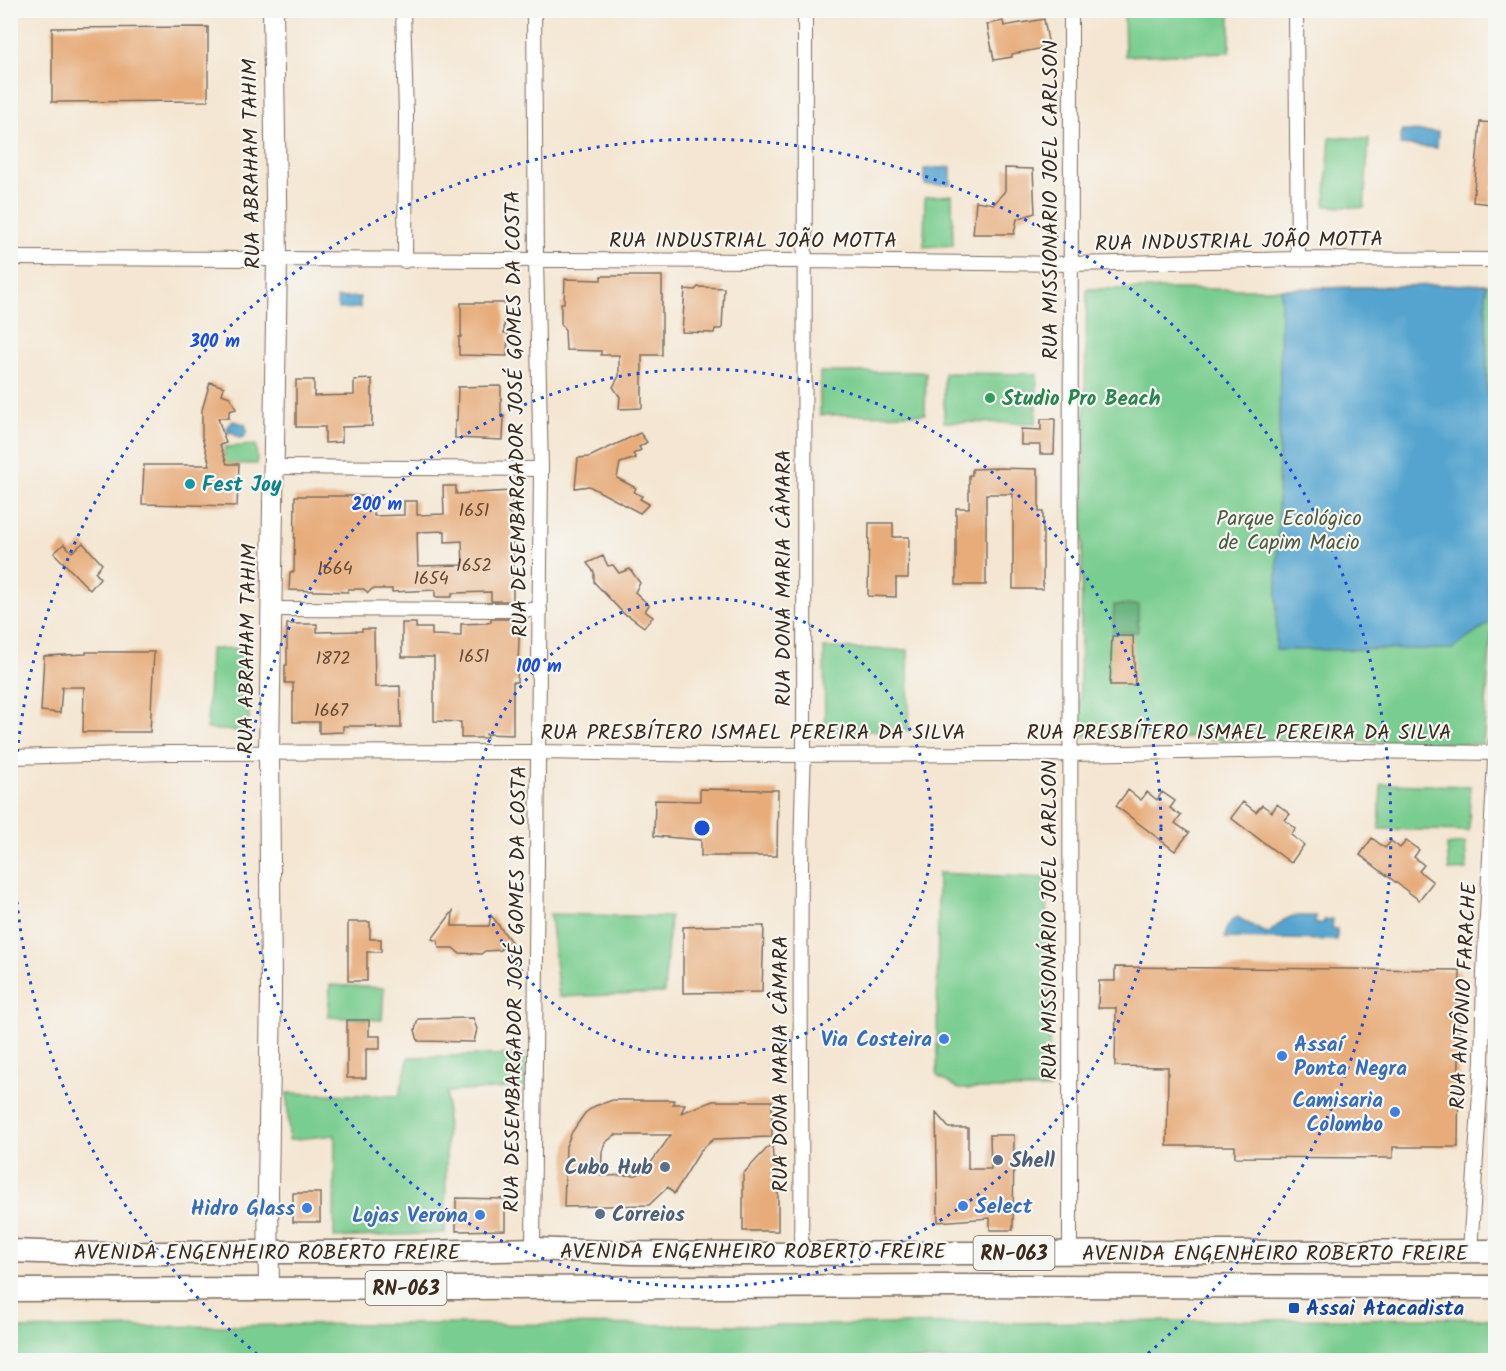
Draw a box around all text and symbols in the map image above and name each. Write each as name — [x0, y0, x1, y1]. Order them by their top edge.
street label: RUA MISSIONÁRIO JOEL CARLSON — [1035, 40, 1068, 360]
street label: RUA ABRAHAM TAHIM — [234, 58, 271, 269]
street label: RUA DESEMBARGADOR JOSÉ GOMES DA COSTA — [497, 190, 538, 638]
street label: RUA INDUSTRIAL JOÃO MOTTA — [1095, 223, 1383, 262]
street label: RUA INDUSTRIAL JOÃO MOTTA — [609, 225, 897, 258]
text: 300 m — [189, 328, 240, 357]
place label: Studio Pro Beach — [1002, 383, 1161, 416]
marker: Studio Pro Beach — [983, 391, 997, 405]
street label: RUA DONA MARIA CÂMARA — [768, 450, 801, 706]
place label: Fest Joy — [202, 469, 282, 502]
marker: Fest Joy — [183, 477, 197, 491]
text: 200 m — [352, 491, 403, 520]
house number: 1651 — [459, 497, 489, 526]
park label: Parque Ecológico de Capim Macio — [1216, 503, 1362, 560]
street label: RUA ABRAHAM TAHIM — [230, 543, 267, 754]
house number: 1652 — [456, 552, 492, 581]
house number: 1664 — [317, 555, 353, 584]
house number: 1654 — [413, 565, 449, 594]
house number: 1651 — [459, 643, 489, 672]
house number: 1872 — [315, 645, 351, 674]
text: 100 m — [516, 653, 562, 682]
house number: 1667 — [314, 697, 349, 726]
street label: RUA PRESBÍTERO ISMAEL PEREIRA DA SILVA — [540, 717, 966, 750]
street label: RUA PRESBÍTERO ISMAEL PEREIRA DA SILVA — [1026, 717, 1452, 750]
street label: RUA MISSIONÁRIO JOEL CARLSON — [1034, 760, 1067, 1080]
street label: RUA DESEMBARGADOR JOSÉ GOMES DA COSTA — [496, 765, 537, 1213]
centre of rings — [692, 818, 712, 838]
street label: RUA ANTÔNIO FARACHE — [1442, 881, 1487, 1110]
street label: RUA DONA MARIA CÂMARA — [765, 936, 798, 1192]
place label: Via Costeira — [821, 1024, 932, 1057]
place label: Assaí Ponta Negra — [1294, 1029, 1407, 1086]
marker: Via Costeira — [937, 1032, 951, 1046]
marker: Assaí Ponta Negra — [1275, 1049, 1289, 1063]
place label: Camisaria Colombo — [1292, 1085, 1383, 1142]
marker: Camisaria Colombo — [1388, 1105, 1402, 1119]
place label: Shell — [1010, 1145, 1055, 1178]
place label: Cubo Hub — [564, 1152, 653, 1185]
marker: Shell — [991, 1153, 1005, 1167]
marker: Cubo Hub — [658, 1160, 672, 1174]
place label: Select — [975, 1191, 1033, 1224]
place label: Hidro Glass — [191, 1193, 295, 1226]
place label: Correios — [612, 1199, 685, 1232]
marker: Select — [956, 1199, 970, 1213]
place label: Lojas Verona — [352, 1200, 468, 1233]
marker: Hidro Glass — [300, 1201, 314, 1215]
marker: Correios — [593, 1207, 607, 1221]
marker: Lojas Verona — [473, 1208, 487, 1222]
street label: AVENIDA ENGENHEIRO ROBERTO FREIRE — [560, 1236, 947, 1269]
road number: RN-063 — [974, 1236, 1054, 1270]
street label: AVENIDA ENGENHEIRO ROBERTO FREIRE — [74, 1237, 461, 1270]
street label: AVENIDA ENGENHEIRO ROBERTO FREIRE — [1082, 1238, 1469, 1271]
road number: RN-063 — [366, 1271, 446, 1305]
place label: Assai Atacadista — [1306, 1293, 1465, 1326]
marker: Assai Atacadista — [1287, 1301, 1301, 1315]

